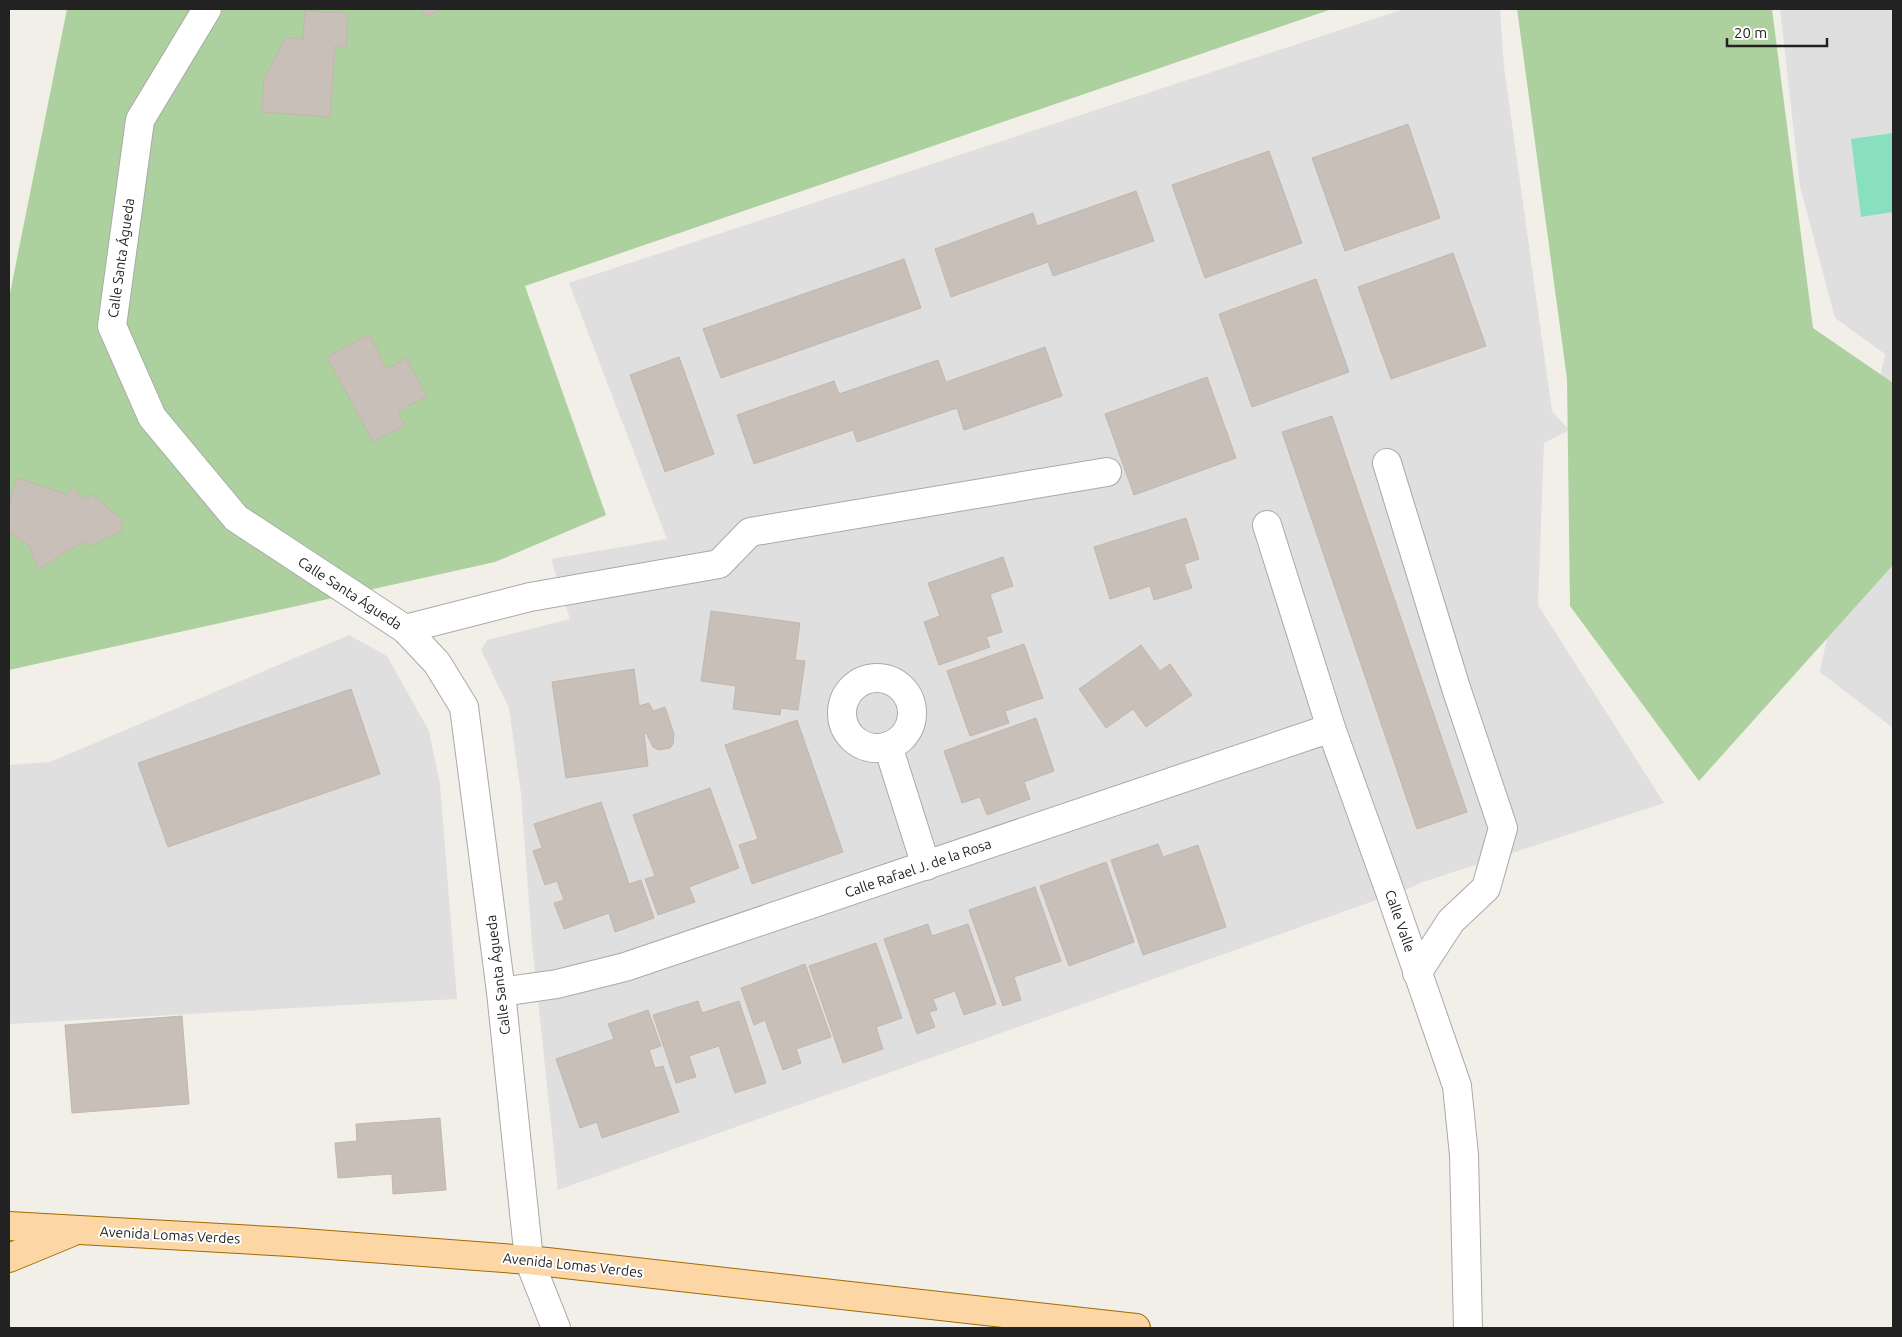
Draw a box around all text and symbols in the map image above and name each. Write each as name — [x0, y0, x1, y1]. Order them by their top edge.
scale bar — [1727, 15, 1827, 47]
text: 20 m — [1734, 24, 1767, 41]
street label: Calle Santa Águeda — [104, 197, 137, 319]
street label: Calle Santa Águeda — [295, 553, 406, 633]
street label: Calle Rafael J. de la Rosa — [843, 835, 993, 901]
street label: Calle Valle — [1382, 888, 1418, 954]
street label: Calle Santa Águeda — [482, 914, 513, 1036]
street label: Avenida Lomas Verdes — [99, 1223, 241, 1247]
street label: Avenida Lomas Verdes — [502, 1250, 644, 1280]

